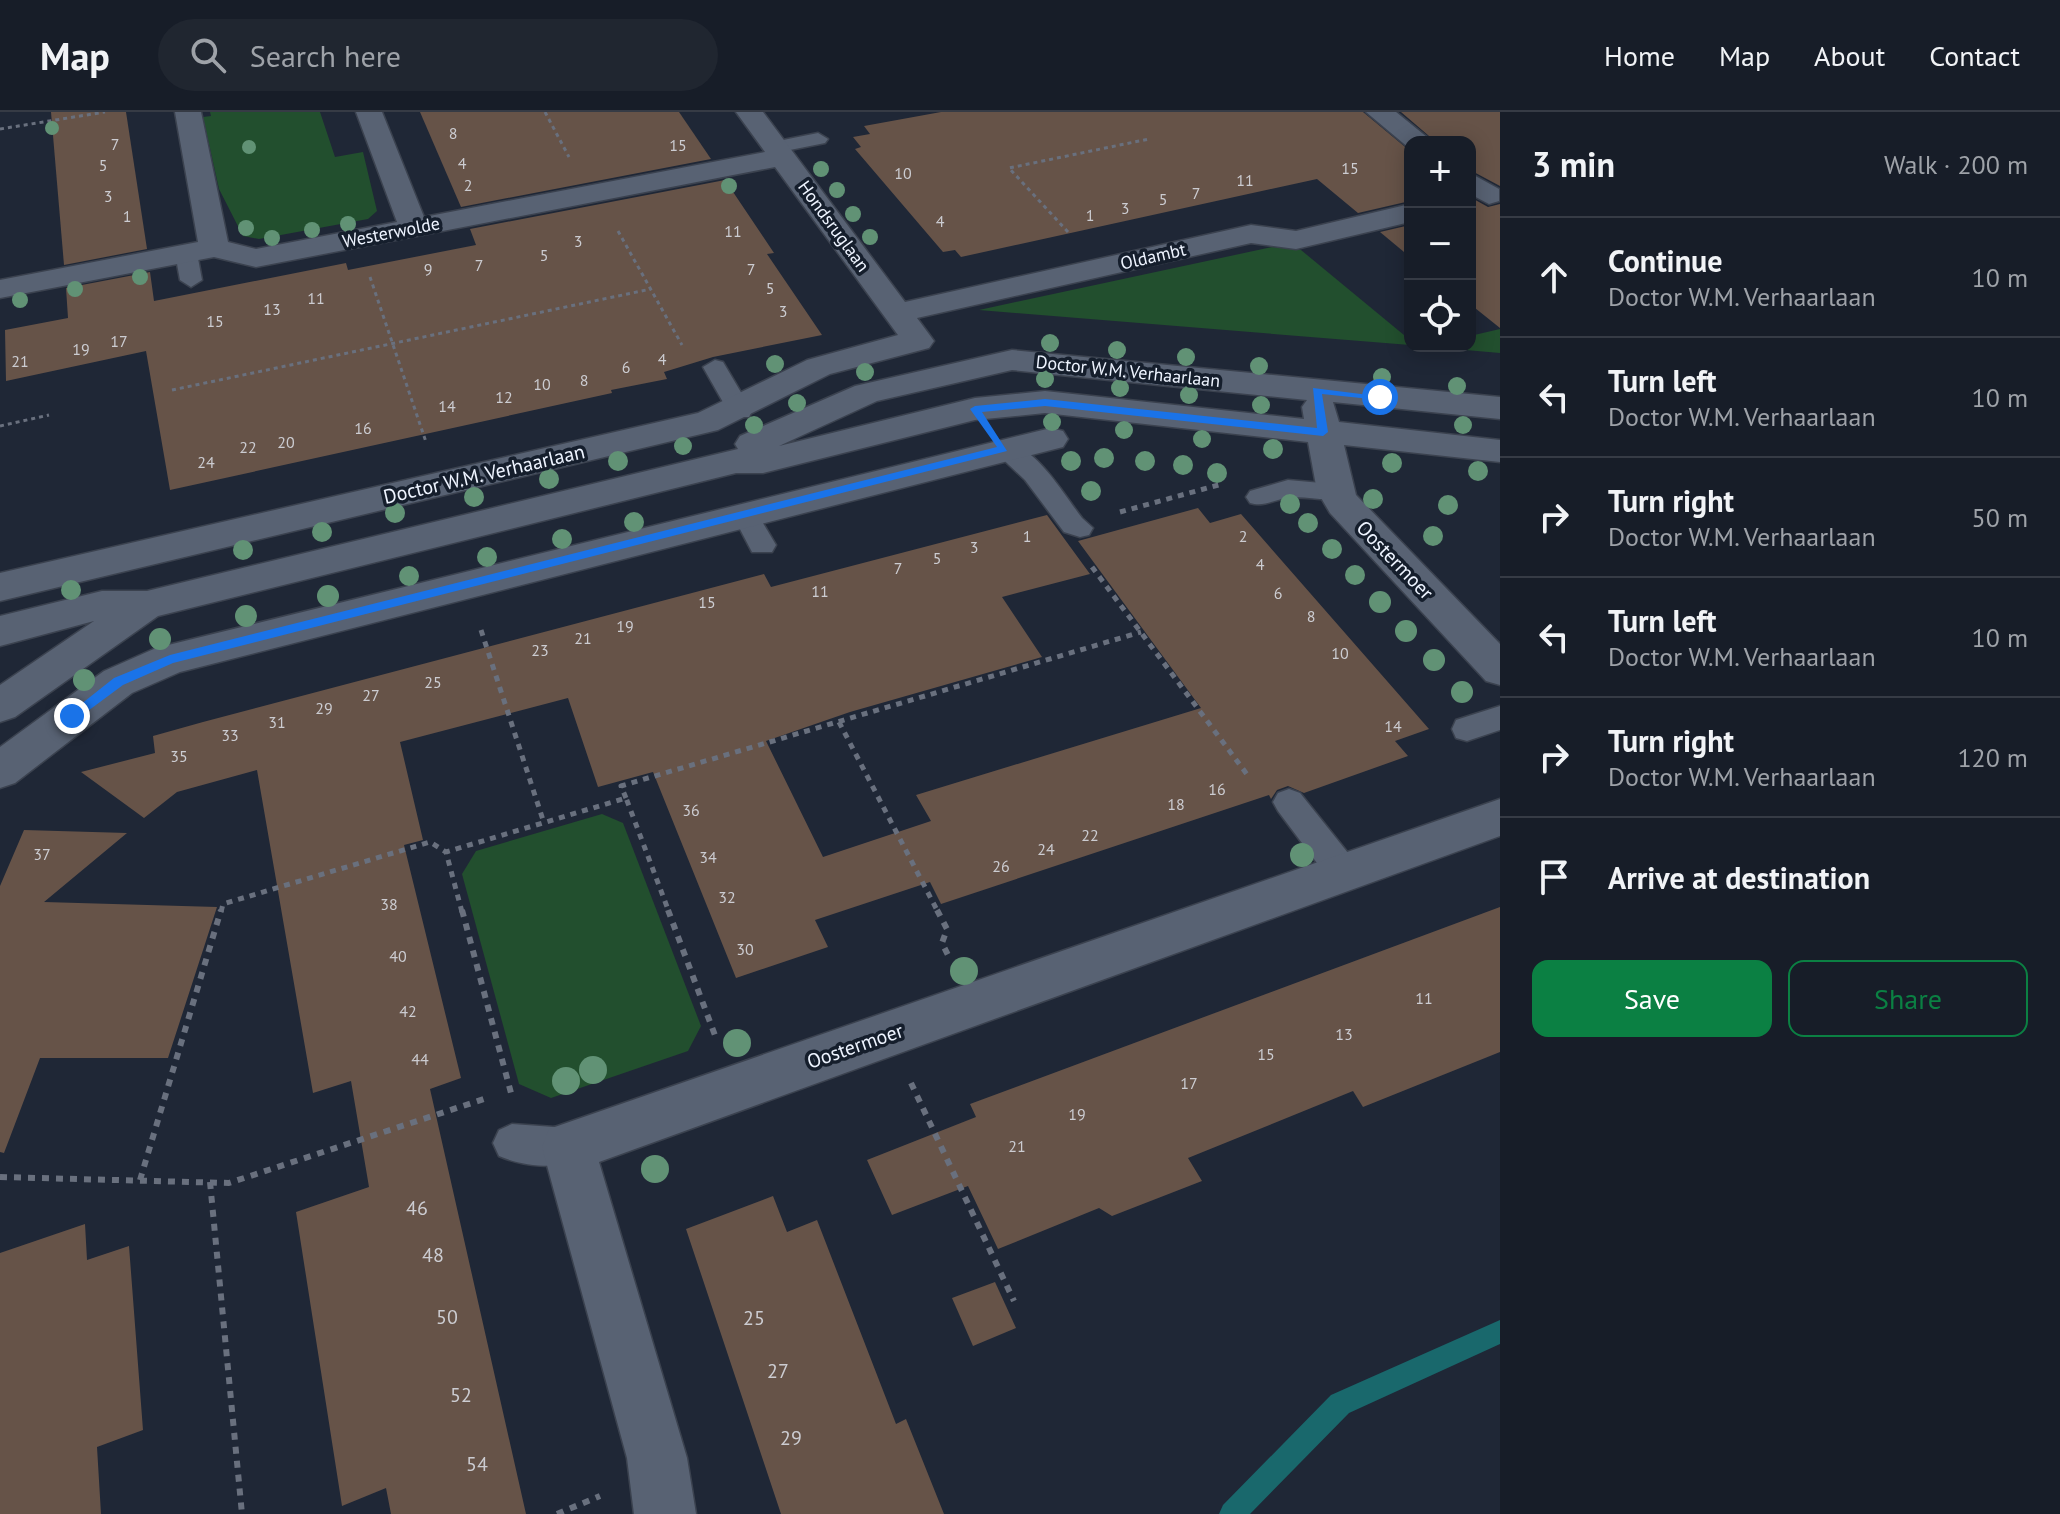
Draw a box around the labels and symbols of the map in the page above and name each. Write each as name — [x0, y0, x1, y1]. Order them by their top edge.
house number: 8 — [449, 123, 457, 143]
house number: 7 — [111, 134, 119, 154]
house number: 15 — [669, 135, 687, 155]
house number: 4 — [458, 153, 467, 173]
house number: 5 — [99, 155, 107, 175]
house number: 15 — [1341, 158, 1359, 178]
house number: 10 — [894, 163, 912, 183]
house number: 11 — [1236, 170, 1254, 190]
house number: 2 — [464, 175, 472, 195]
street label: Hondsruglaan — [793, 176, 875, 276]
house number: 7 — [1192, 183, 1200, 203]
house number: 3 — [104, 186, 112, 206]
house number: 5 — [1159, 189, 1167, 209]
house number: 3 — [1121, 198, 1129, 218]
house number: 1 — [1086, 205, 1094, 225]
house number: 1 — [123, 206, 131, 226]
street label: Westerwolde — [340, 211, 442, 253]
house number: 4 — [936, 211, 945, 231]
house number: 11 — [724, 221, 742, 241]
house number: 3 — [574, 231, 582, 251]
street label: Oldambt — [1118, 237, 1188, 275]
house number: 5 — [540, 245, 548, 265]
house number: 7 — [475, 255, 483, 275]
house number: 9 — [424, 259, 432, 279]
house number: 7 — [747, 259, 755, 279]
house number: 5 — [766, 278, 774, 298]
house number: 11 — [307, 288, 325, 308]
house number: 13 — [263, 299, 281, 319]
house number: 3 — [779, 301, 787, 321]
house number: 15 — [206, 311, 224, 331]
house number: 17 — [110, 331, 128, 351]
house number: 19 — [72, 339, 90, 359]
house number: 4 — [658, 349, 667, 369]
street label: Doctor W.M. Verhaarlaan — [1035, 350, 1221, 392]
house number: 21 — [11, 351, 29, 371]
house number: 6 — [622, 357, 630, 377]
house number: 8 — [580, 370, 588, 390]
house number: 10 — [533, 374, 551, 394]
route start — [1362, 379, 1398, 415]
house number: 12 — [495, 387, 513, 407]
house number: 14 — [438, 396, 456, 416]
house number: 16 — [354, 418, 372, 438]
house number: 20 — [277, 432, 295, 452]
house number: 22 — [239, 437, 257, 457]
street label: Doctor W.M. Verhaarlaan — [381, 438, 587, 510]
house number: 24 — [197, 452, 215, 472]
street label: Oostermoer — [1351, 515, 1439, 605]
house number: 1 — [1023, 526, 1031, 546]
house number: 2 — [1239, 526, 1247, 546]
house number: 3 — [970, 537, 978, 557]
house number: 5 — [933, 548, 941, 568]
house number: 4 — [1256, 554, 1265, 574]
house number: 7 — [894, 558, 902, 578]
house number: 11 — [811, 581, 829, 601]
house number: 6 — [1274, 583, 1282, 603]
house number: 15 — [698, 592, 716, 612]
house number: 8 — [1307, 606, 1315, 626]
house number: 19 — [616, 616, 634, 636]
house number: 21 — [574, 628, 592, 648]
house number: 23 — [531, 640, 549, 660]
house number: 10 — [1331, 643, 1349, 663]
house number: 25 — [424, 672, 442, 692]
house number: 27 — [362, 685, 380, 705]
route end — [54, 698, 90, 734]
house number: 29 — [315, 698, 333, 718]
house number: 31 — [268, 712, 286, 732]
house number: 14 — [1384, 716, 1402, 736]
house number: 33 — [221, 725, 239, 745]
house number: 35 — [170, 746, 188, 766]
house number: 16 — [1208, 779, 1226, 799]
house number: 18 — [1167, 794, 1185, 814]
house number: 36 — [682, 800, 700, 820]
house number: 22 — [1081, 825, 1099, 845]
house number: 24 — [1037, 839, 1055, 859]
house number: 37 — [33, 844, 51, 864]
house number: 34 — [699, 847, 717, 867]
house number: 26 — [992, 856, 1010, 876]
house number: 32 — [718, 887, 736, 907]
house number: 38 — [380, 894, 398, 914]
house number: 30 — [736, 939, 754, 959]
house number: 40 — [389, 946, 407, 966]
house number: 11 — [1415, 988, 1433, 1008]
house number: 42 — [399, 1001, 417, 1021]
street label: Oostermoer — [803, 1017, 907, 1075]
house number: 13 — [1335, 1024, 1353, 1044]
house number: 15 — [1257, 1044, 1275, 1064]
house number: 44 — [411, 1049, 429, 1069]
house number: 17 — [1180, 1073, 1198, 1093]
house number: 19 — [1068, 1104, 1086, 1124]
house number: 21 — [1008, 1136, 1026, 1156]
house number: 46 — [406, 1195, 428, 1221]
house number: 48 — [422, 1242, 444, 1268]
house number: 50 — [436, 1304, 458, 1330]
house number: 25 — [743, 1305, 765, 1331]
house number: 27 — [767, 1358, 789, 1384]
house number: 52 — [450, 1382, 472, 1408]
house number: 29 — [780, 1425, 802, 1451]
house number: 54 — [466, 1451, 488, 1477]

